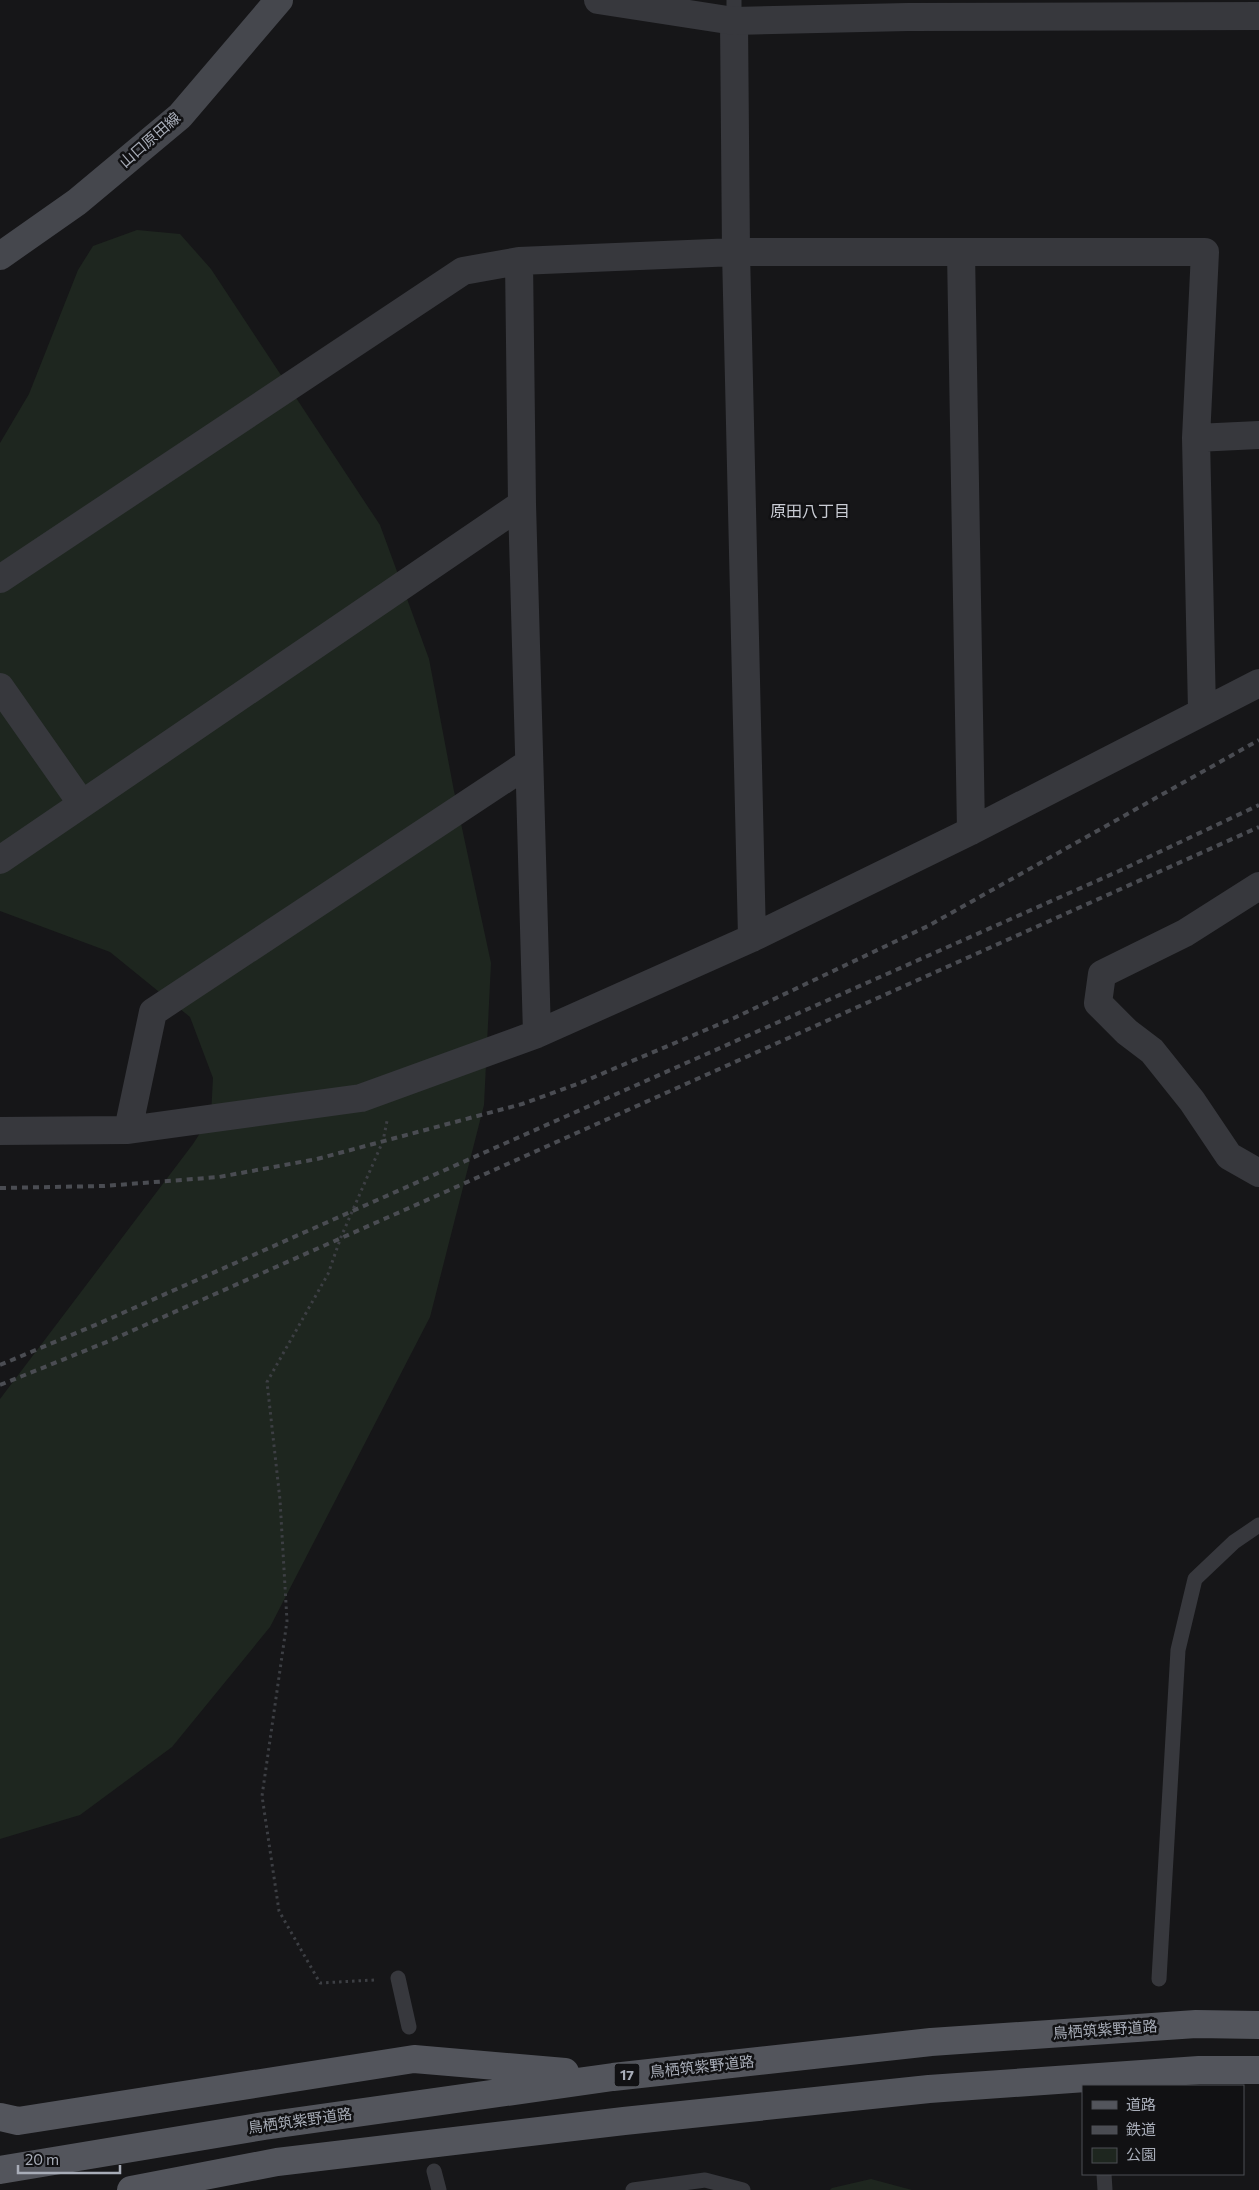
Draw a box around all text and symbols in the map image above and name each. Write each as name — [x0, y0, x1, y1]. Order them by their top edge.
street label: 山口原田線 — [115, 108, 184, 171]
district label: 原田八丁目 — [770, 501, 850, 520]
street label: 鳥栖筑紫野道路 — [1052, 2016, 1158, 2042]
street label: 鳥栖筑紫野道路 — [649, 2052, 755, 2080]
road number: 17 — [614, 2064, 640, 2086]
legend — [1082, 2085, 1244, 2175]
text: 道路 — [1126, 2095, 1156, 2113]
street label: 鳥栖筑紫野道路 — [247, 2104, 353, 2136]
text: 鉄道 — [1126, 2120, 1156, 2138]
scale bar — [18, 2142, 120, 2174]
text: 公園 — [1126, 2145, 1156, 2163]
text: 20 m — [25, 2150, 59, 2168]

